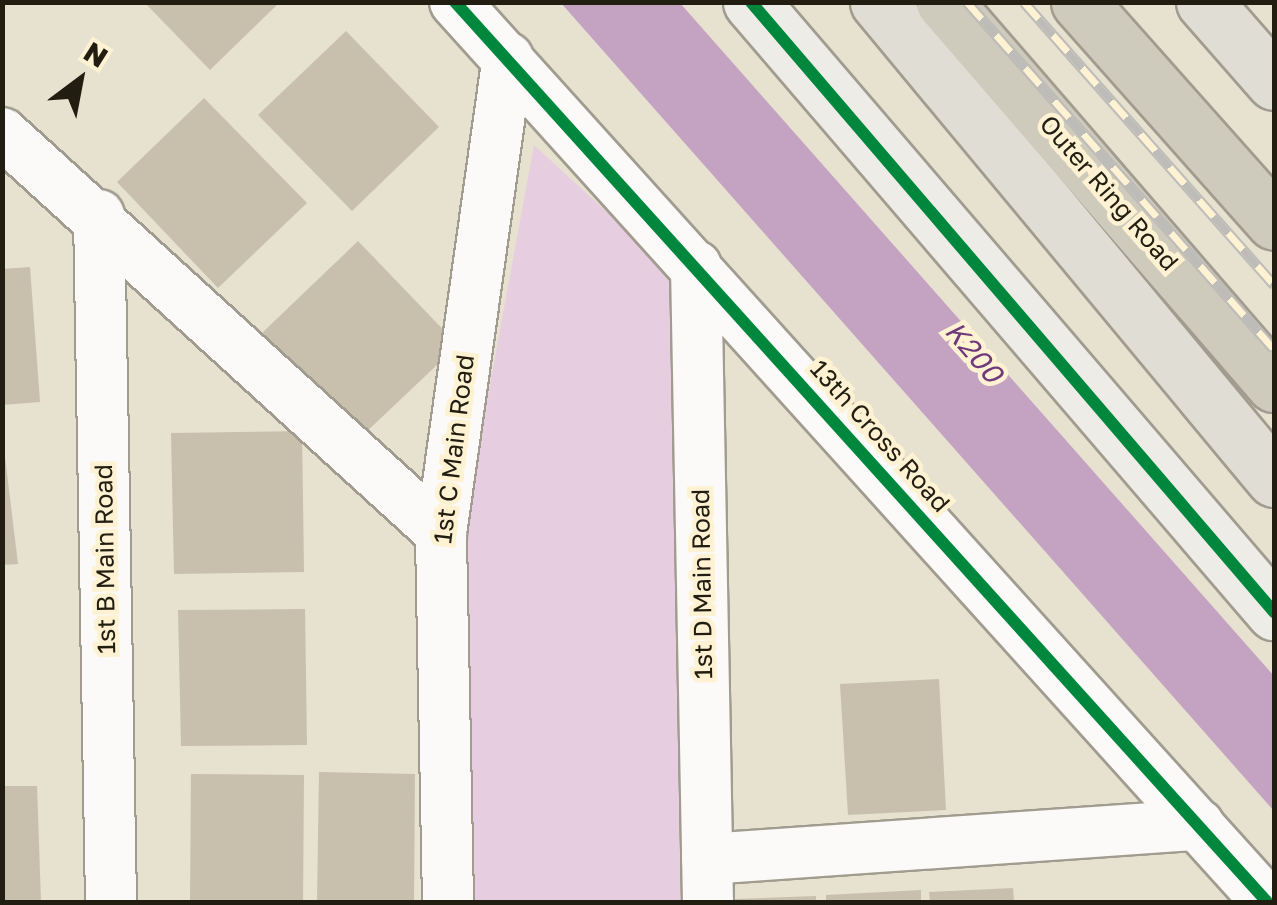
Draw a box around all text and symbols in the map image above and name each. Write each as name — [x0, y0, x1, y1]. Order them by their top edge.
north arrow — [30, 30, 130, 130]
text: N — [78, 35, 114, 74]
street label: Outer Ring Road — [1033, 109, 1185, 277]
water label: K200 — [938, 314, 1010, 390]
street label: 1st C Main Road — [428, 353, 480, 545]
street label: 13th Cross Road — [804, 354, 956, 518]
street label: 1st B Main Road — [88, 464, 122, 654]
street label: 1st D Main Road — [685, 488, 719, 680]

